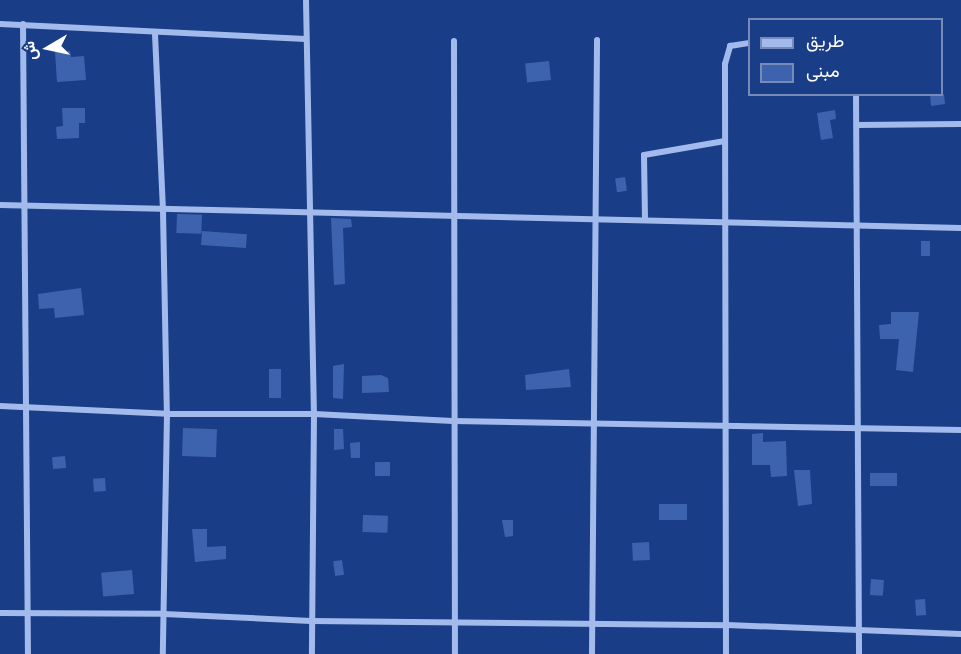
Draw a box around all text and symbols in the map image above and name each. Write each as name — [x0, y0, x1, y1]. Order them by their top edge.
north arrow — [18, 18, 78, 78]
legend — [748, 18, 943, 96]
text: طريق — [806, 30, 844, 52]
text: ش — [19, 40, 41, 62]
text: مبنى — [806, 60, 840, 82]

